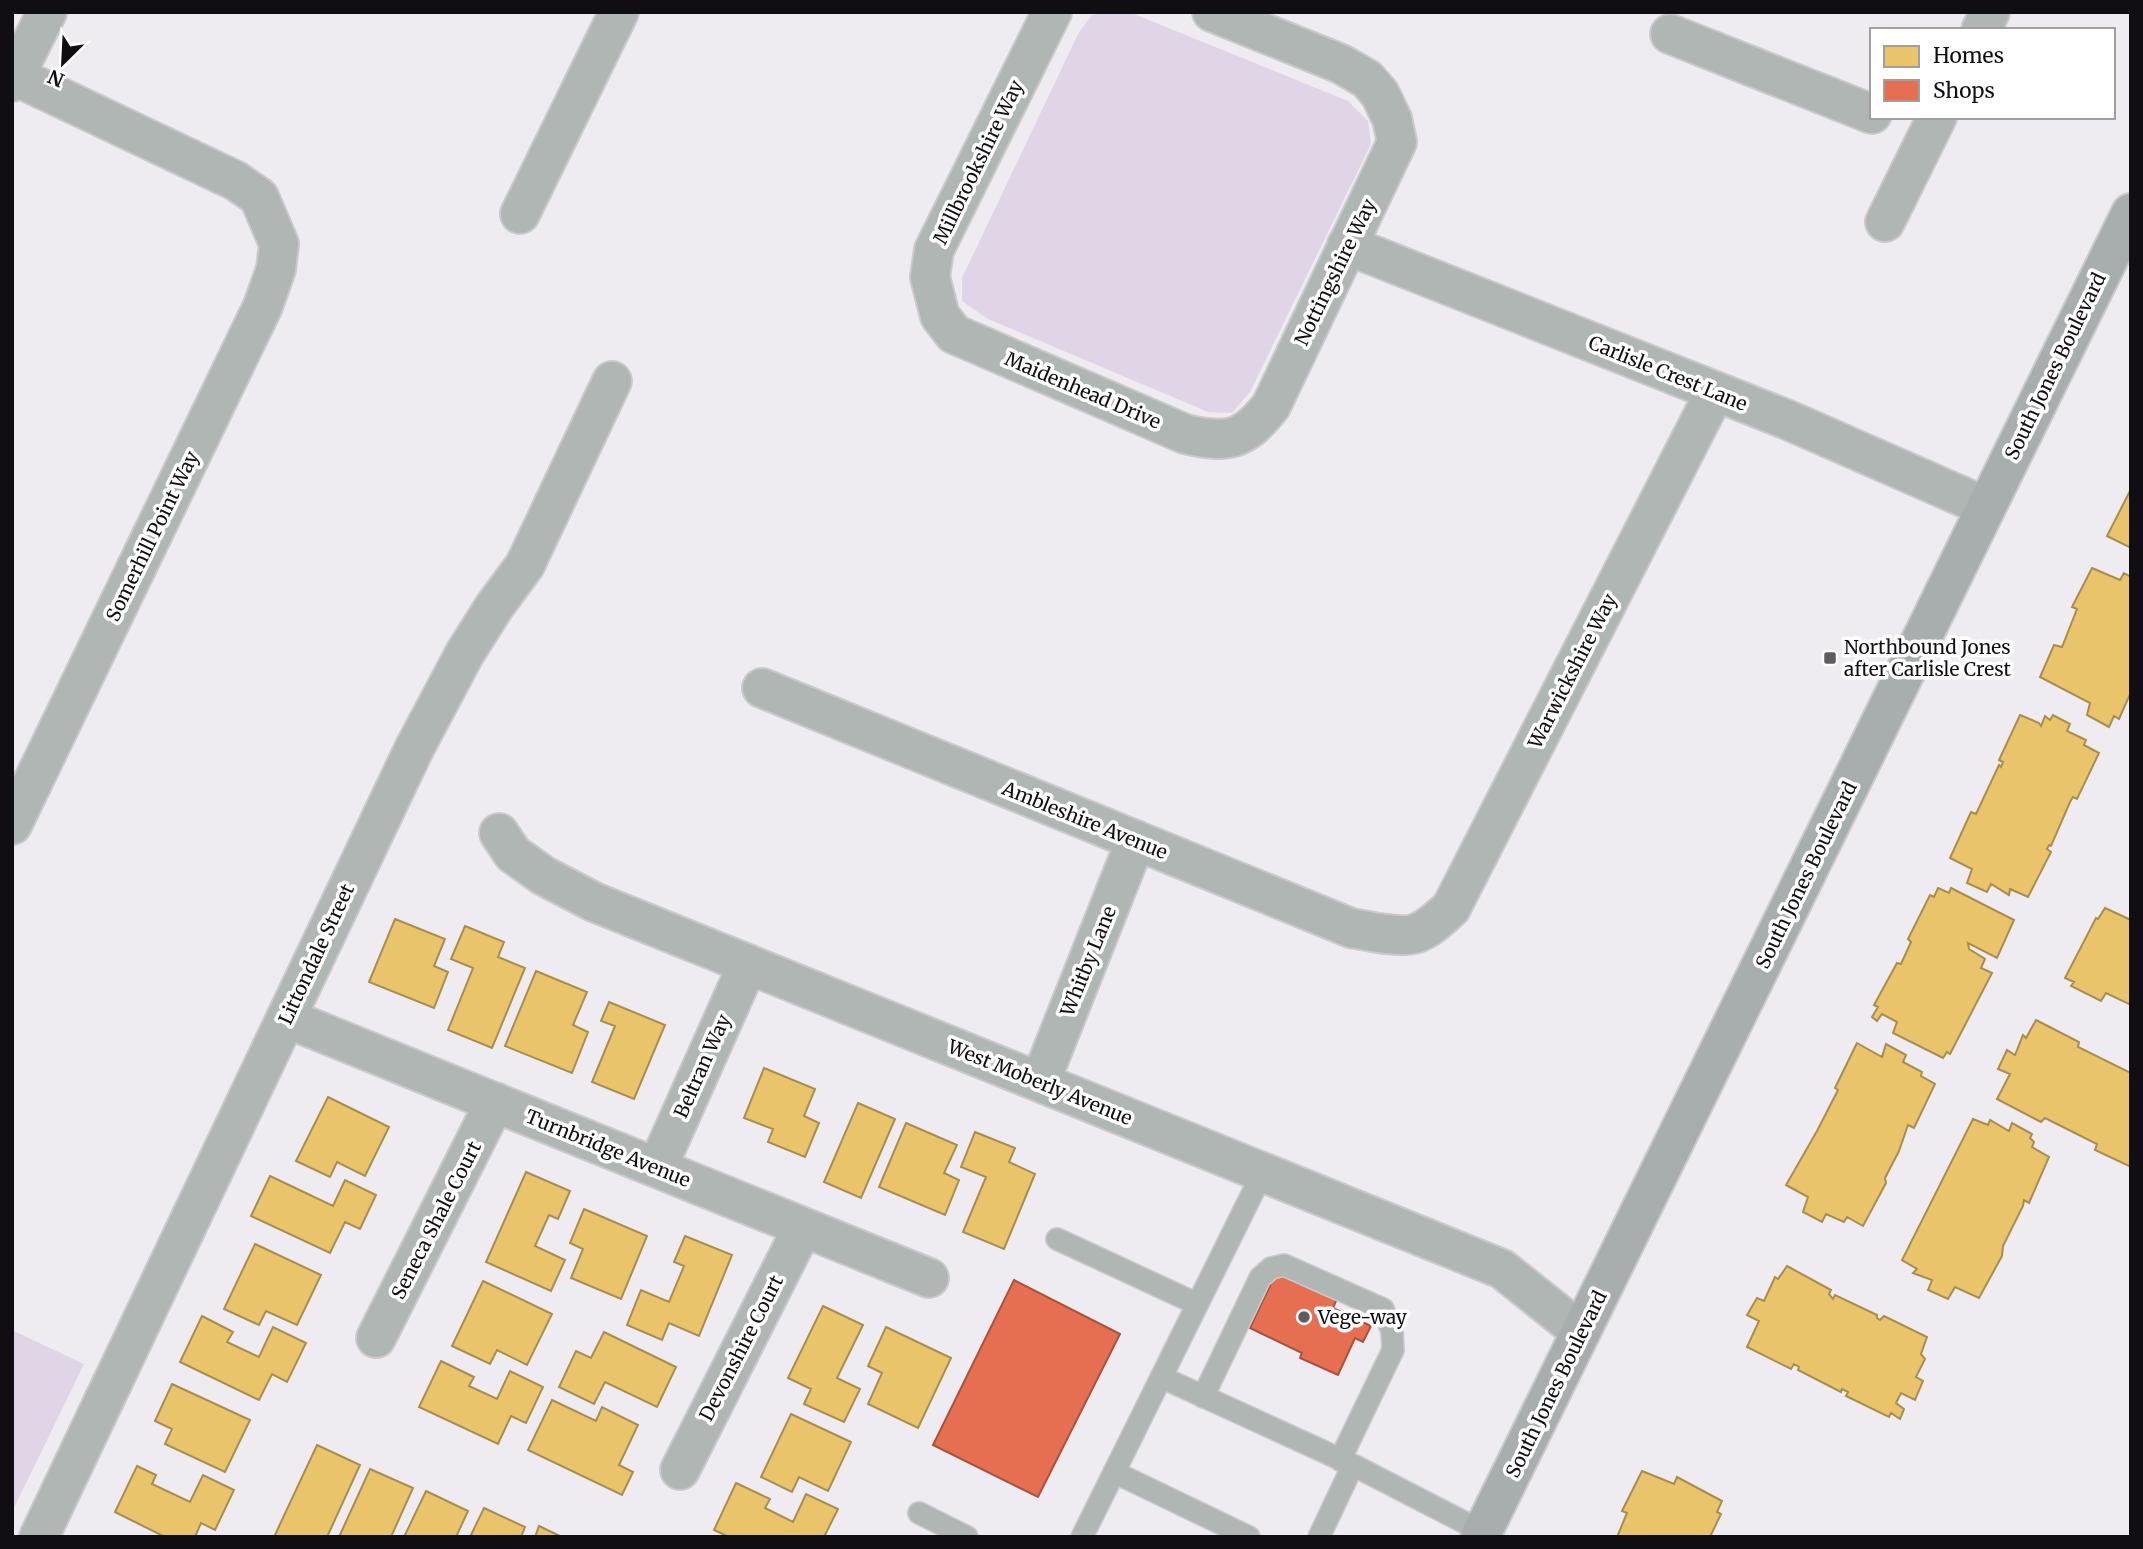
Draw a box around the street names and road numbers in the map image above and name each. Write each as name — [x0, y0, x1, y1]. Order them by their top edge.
street label: Millbrookshire Way — [928, 76, 1028, 248]
street label: Nottingshire Way — [1289, 195, 1381, 349]
street label: South Jones Boulevard — [1999, 269, 2111, 463]
street label: Carlisle Crest Lane — [1585, 330, 1751, 416]
street label: Maidenhead Drive — [1001, 346, 1165, 434]
street label: Somerhill Point Way — [100, 447, 204, 625]
street label: Warwickshire Way — [1522, 590, 1621, 753]
street label: Ambleshire Avenue — [998, 776, 1171, 864]
street label: South Jones Boulevard — [1750, 778, 1862, 972]
street label: Littondale Street — [273, 879, 359, 1028]
street label: Whitby Lane — [1055, 902, 1121, 1021]
street label: Beltran Way — [668, 1010, 736, 1122]
street label: West Moberly Avenue — [943, 1034, 1136, 1130]
street label: Turnbridge Avenue — [522, 1104, 694, 1192]
street label: Seneca Shale Court — [386, 1137, 486, 1303]
street label: Devonshire Court — [694, 1271, 788, 1425]
street label: South Jones Boulevard — [1500, 1287, 1612, 1481]

